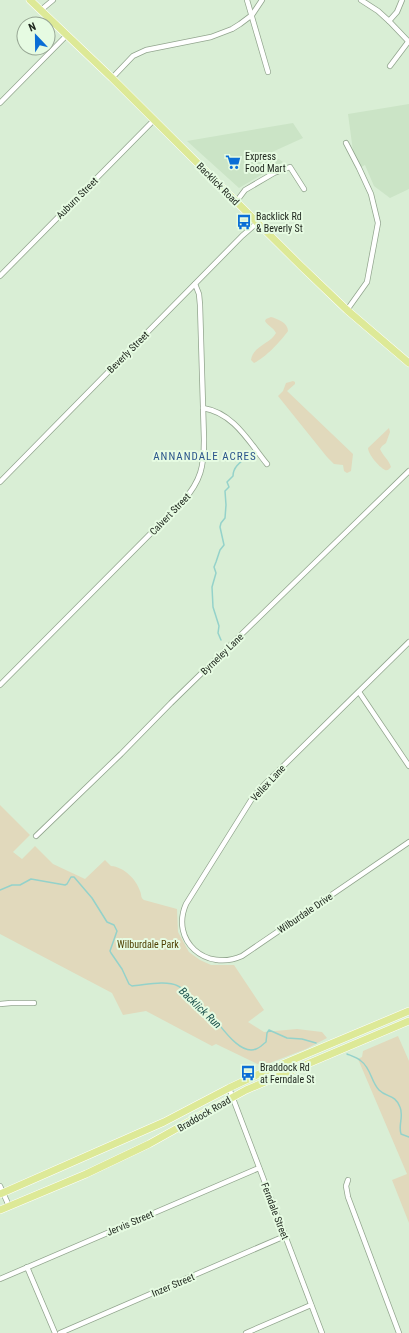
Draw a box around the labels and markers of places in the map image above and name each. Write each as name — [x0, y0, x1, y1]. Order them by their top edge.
place label: Express Food Mart — [245, 151, 286, 174]
supermarket icon: Express Food Mart — [224, 153, 242, 171]
place label: Backlick Rd & Beverly St — [256, 211, 303, 234]
bus stop icon: Backlick Rd & Beverly St — [235, 213, 253, 231]
place label: Braddock Rd at Ferndale St — [260, 1062, 315, 1085]
bus stop icon: Braddock Rd at Ferndale St — [239, 1064, 257, 1082]

